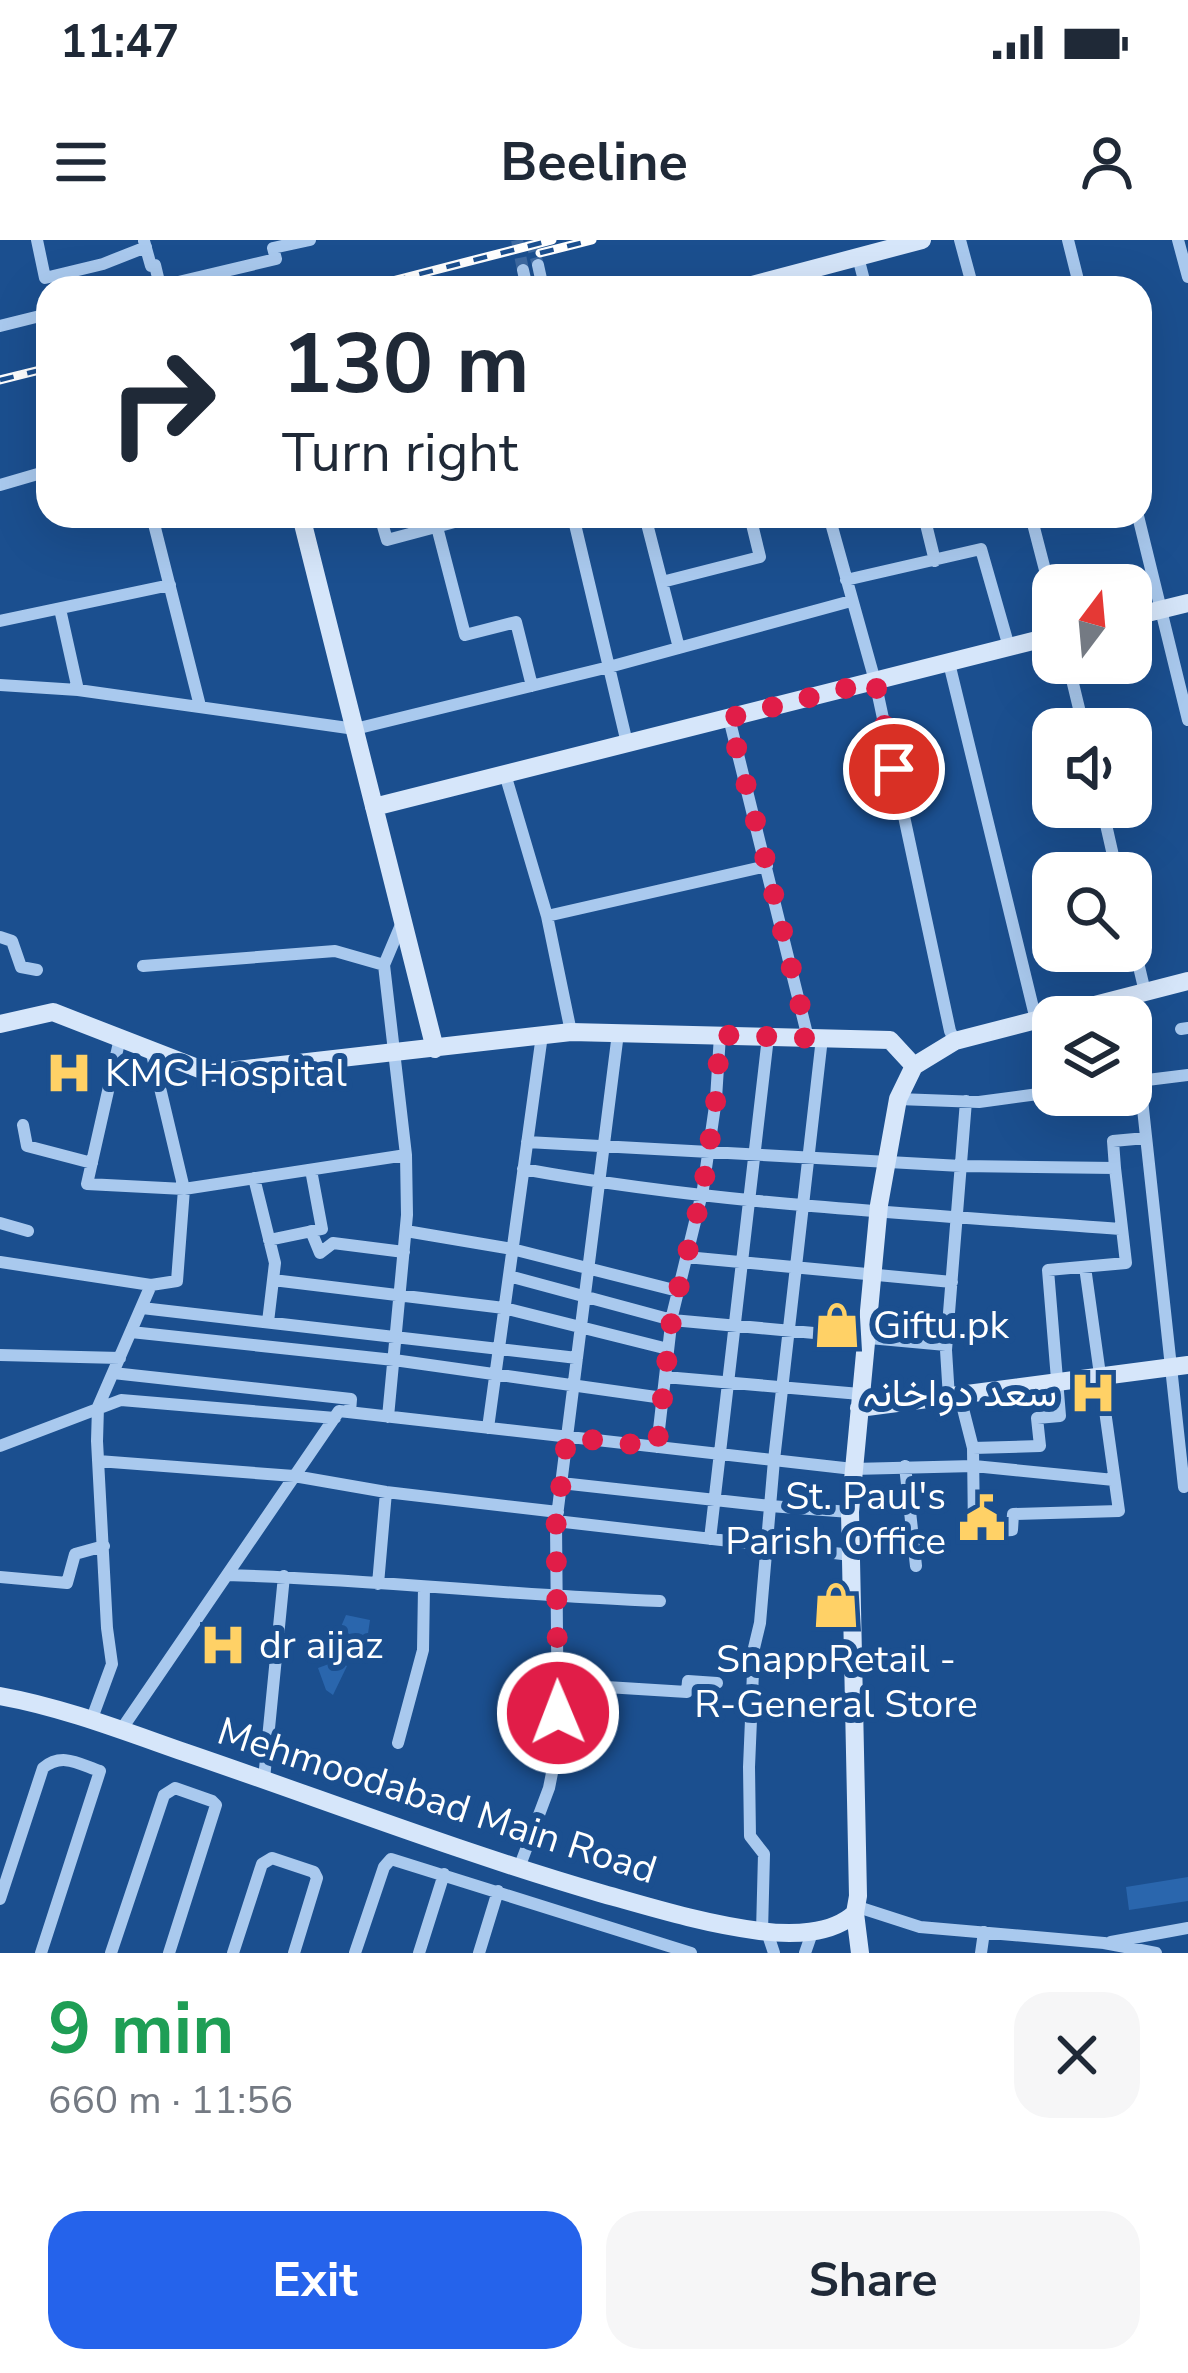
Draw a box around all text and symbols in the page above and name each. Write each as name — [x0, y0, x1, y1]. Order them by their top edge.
text: 11:47 — [60, 12, 179, 73]
text: Beeline — [500, 125, 688, 199]
icon: menu — [48, 129, 114, 195]
icon: person — [1074, 129, 1140, 195]
text: 130 m — [282, 307, 530, 422]
icon: right — [84, 324, 240, 480]
text: Turn right — [282, 416, 518, 490]
north arrow — [1032, 564, 1152, 684]
map controls — [1032, 564, 1152, 1116]
button: sound — [1032, 708, 1152, 828]
pin — [843, 718, 945, 820]
icon: arrive — [861, 736, 927, 802]
button: search — [1032, 852, 1152, 972]
button: layers — [1032, 996, 1152, 1116]
place label: KMC Hospital — [105, 1047, 347, 1100]
hospital icon: KMC Hospital — [44, 1048, 94, 1098]
place label: Giftu.pk — [873, 1299, 1010, 1352]
shop icon: Giftu.pk — [812, 1300, 862, 1350]
place label: سعد دواخانہ — [862, 1367, 1057, 1420]
hospital icon: سعد دواخانہ — [1068, 1368, 1118, 1418]
place label: St. Paul's Parish Office — [725, 1470, 946, 1568]
public building icon: St. Paul's Parish Office — [957, 1493, 1007, 1543]
shop icon: SnappRetail - R-General Store — [811, 1580, 861, 1630]
place label: dr aijaz — [259, 1619, 383, 1672]
hospital icon: dr aijaz — [198, 1620, 248, 1670]
place label: SnappRetail - R-General Store — [694, 1633, 978, 1731]
position arrow — [495, 1650, 621, 1776]
street label: Mehmoodabad Main Road — [211, 1705, 663, 1897]
text: 9 min — [48, 1980, 234, 2078]
button: close — [1014, 1992, 1140, 2118]
text: 660 m · 11:56 — [48, 2074, 293, 2127]
button: Exit — [48, 2211, 582, 2349]
button: Share — [606, 2211, 1140, 2349]

